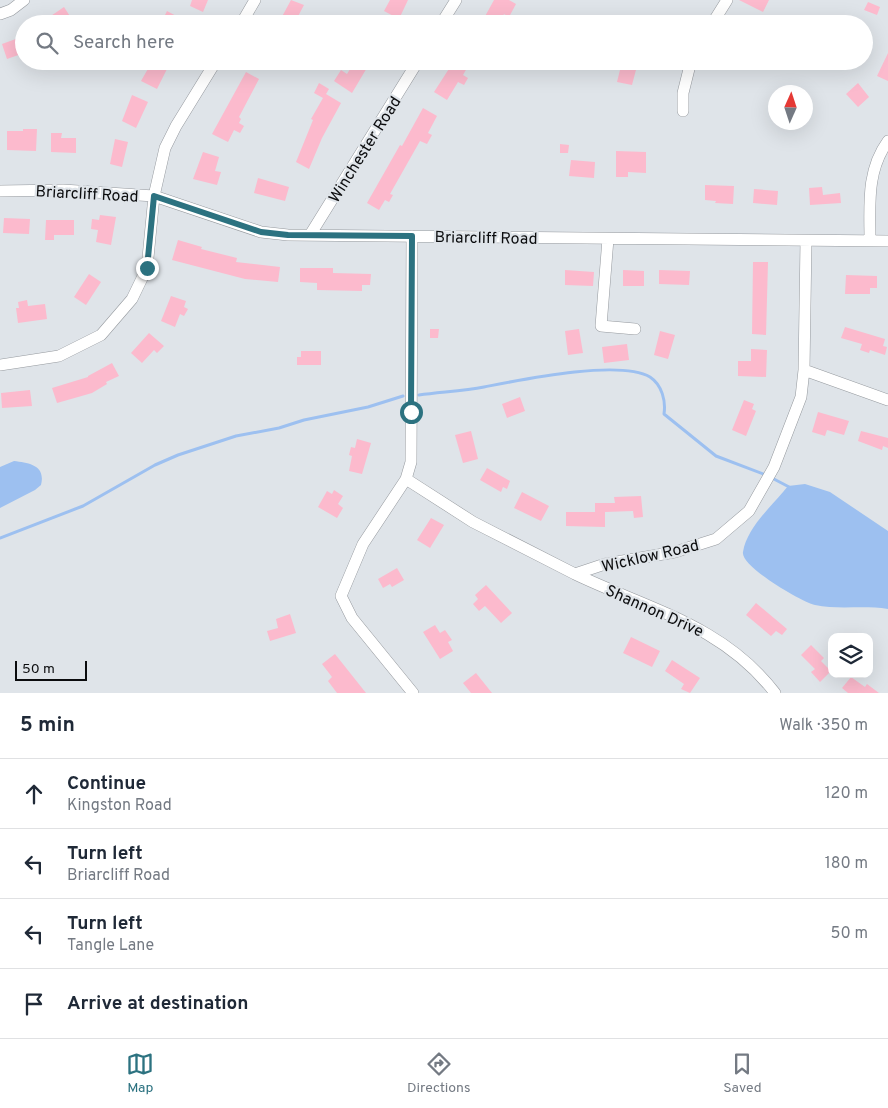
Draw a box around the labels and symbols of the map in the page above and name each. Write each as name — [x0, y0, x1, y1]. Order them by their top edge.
north arrow — [768, 85, 813, 130]
street label: Winchester Road — [325, 93, 406, 207]
street label: Briarcliff Road — [35, 182, 139, 208]
street label: Briarcliff Road — [434, 228, 538, 250]
route end — [136, 257, 159, 280]
route start — [400, 401, 423, 424]
street label: Wicklow Road — [600, 536, 701, 578]
street label: Shannon Drive — [602, 581, 706, 642]
scale bar — [15, 658, 88, 681]

